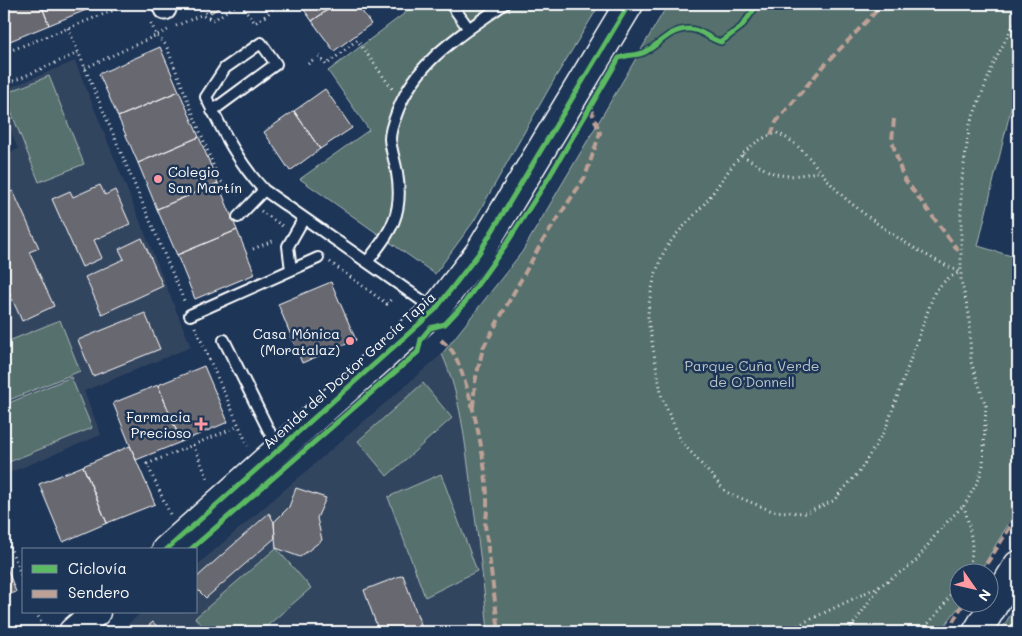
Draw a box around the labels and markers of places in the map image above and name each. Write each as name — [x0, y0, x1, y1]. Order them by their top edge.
place label: Colegio San Martín — [168, 162, 242, 197]
marker: Colegio San Martín — [152, 173, 164, 185]
place label: Casa Mónica (Moratalaz) — [253, 324, 340, 359]
marker: Casa Mónica (Moratalaz) — [344, 335, 356, 347]
place label: Farmacia Precioso — [126, 407, 191, 442]
marker: Farmacia Precioso — [195, 418, 207, 430]

